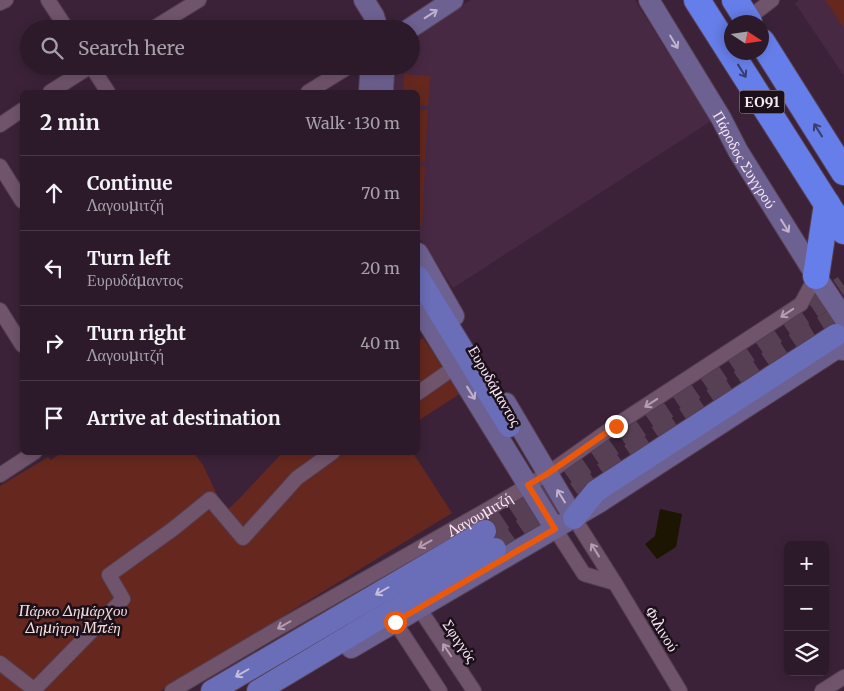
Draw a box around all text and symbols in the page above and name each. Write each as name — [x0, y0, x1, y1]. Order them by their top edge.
one-way arrow — [424, 9, 438, 20]
north arrow — [724, 15, 769, 60]
search box — [20, 20, 420, 75]
icon: search — [38, 34, 66, 62]
one-way arrow — [670, 34, 680, 48]
text: Search here — [78, 36, 185, 60]
one-way arrow — [737, 63, 747, 77]
road number: ΕΟ91 — [740, 90, 784, 114]
street label: Πάροδος Συγγρού — [709, 107, 781, 212]
text: 2 min — [40, 109, 100, 136]
text: Walk · 130 m — [306, 113, 400, 133]
one-way arrow — [813, 124, 823, 138]
text: Continue — [87, 171, 173, 195]
icon: ahead — [40, 179, 68, 207]
text: 70 m — [361, 183, 400, 203]
text: Λαγουμιτζή — [87, 195, 164, 215]
one-way arrow — [779, 219, 790, 233]
text: Turn left — [87, 246, 171, 270]
icon: left — [40, 254, 68, 282]
text: 20 m — [361, 258, 400, 278]
text: Ευρυδάμαντος — [87, 270, 183, 290]
one-way arrow — [780, 308, 794, 319]
text: Turn right — [87, 321, 186, 345]
icon: right — [40, 329, 68, 357]
text: 40 m — [360, 333, 400, 353]
street label: Ευρυδάμαντος — [464, 342, 526, 430]
text: Λαγουμιτζή — [87, 345, 164, 365]
one-way arrow — [466, 386, 476, 400]
one-way arrow — [644, 397, 658, 408]
icon: arrive — [40, 404, 68, 432]
text: Arrive at destination — [87, 406, 281, 430]
route end — [605, 415, 628, 438]
street label: Λαγουμιτζή — [443, 487, 516, 541]
one-way arrow — [555, 489, 565, 503]
one-way arrow — [419, 540, 433, 550]
map controls — [784, 541, 829, 676]
button: + — [784, 541, 829, 586]
one-way arrow — [589, 544, 599, 558]
one-way arrow — [376, 586, 390, 596]
button: − — [784, 586, 829, 631]
park label: Πάρκο Δημάρχου Δημήτρη Μπέη — [19, 601, 127, 637]
street label: Φιλινού — [641, 603, 683, 655]
route start — [384, 611, 407, 634]
street label: Σφιγγός — [439, 616, 481, 666]
one-way arrow — [278, 621, 292, 631]
button: layers — [784, 631, 829, 676]
one-way arrow — [442, 644, 452, 658]
one-way arrow — [236, 669, 250, 679]

